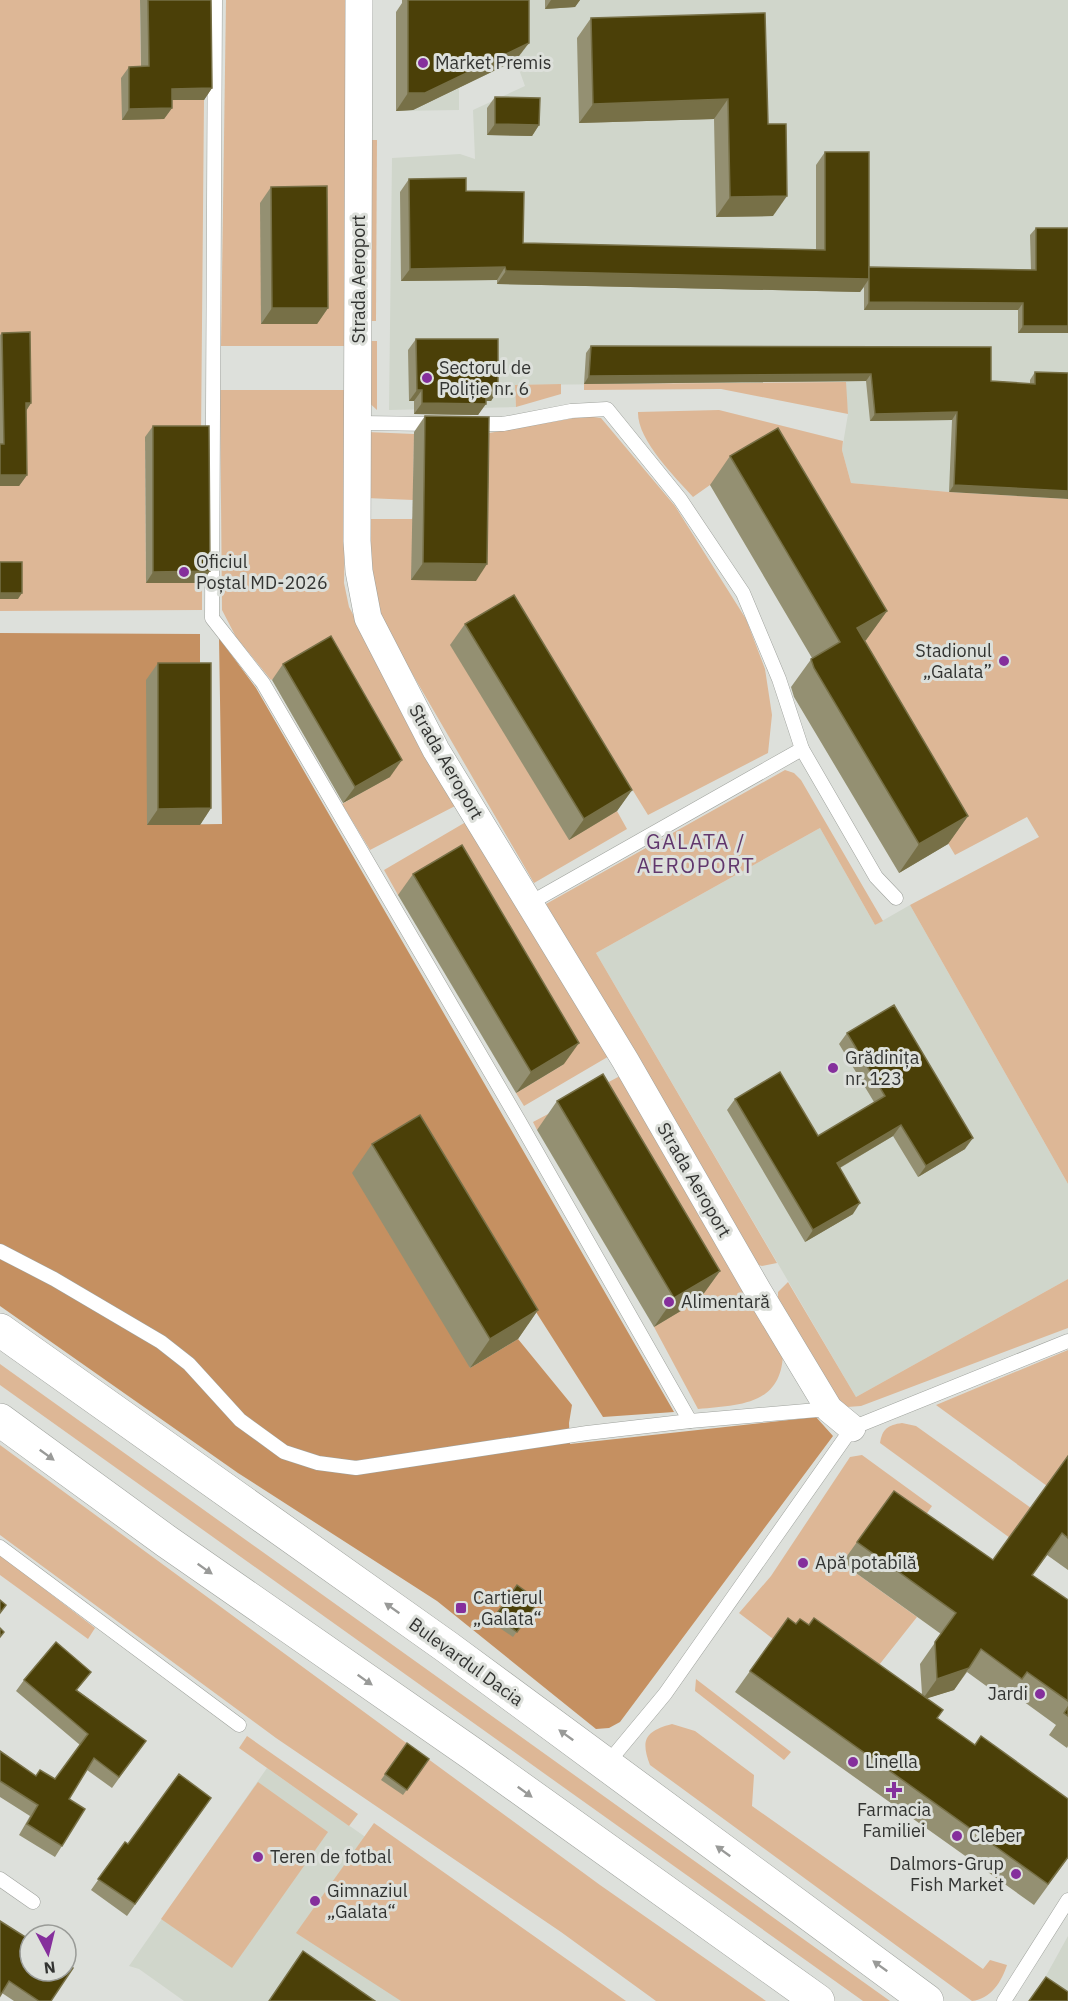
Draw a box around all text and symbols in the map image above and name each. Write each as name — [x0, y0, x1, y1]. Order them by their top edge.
place label: Market Premis — [435, 51, 552, 74]
marker: Market Premis — [416, 56, 430, 70]
street label: Strada Aeroport — [347, 215, 370, 343]
place label: Sectorul de Poliție nr. 6 — [439, 356, 531, 400]
marker: Sectorul de Poliție nr. 6 — [420, 371, 434, 385]
place label: Oficiul Poștal MD-2026 — [196, 550, 328, 594]
marker: Oficiul Poștal MD-2026 — [177, 565, 191, 579]
place label: Stadionul „Galata” — [915, 639, 992, 683]
marker: Stadionul „Galata” — [997, 654, 1011, 668]
street label: Strada Aeroport — [404, 700, 489, 823]
district label: GALATA / AEROPORT — [637, 827, 755, 879]
place label: Grădinița nr. 123 — [845, 1046, 920, 1090]
marker: Grădinița nr. 123 — [826, 1061, 840, 1075]
street label: Strada Aeroport — [652, 1118, 737, 1241]
place label: Alimentară — [681, 1290, 770, 1313]
marker: Alimentară — [662, 1295, 676, 1309]
one-way arrow — [40, 1448, 55, 1460]
place label: Apă potabilă — [815, 1551, 917, 1574]
marker: Apă potabilă — [796, 1556, 810, 1570]
one-way arrow — [197, 1563, 213, 1575]
place label: Cartierul „Galata“ — [473, 1586, 543, 1630]
marker: Cartierul „Galata“ — [454, 1601, 468, 1615]
one-way arrow — [384, 1602, 400, 1614]
street label: Bulevardul Dacia — [404, 1612, 528, 1711]
one-way arrow — [357, 1674, 373, 1686]
place label: Jardi — [988, 1682, 1028, 1705]
marker: Jardi — [1033, 1687, 1047, 1701]
one-way arrow — [558, 1729, 574, 1742]
place label: Linella — [865, 1750, 918, 1773]
marker: Linella — [846, 1755, 860, 1769]
marker: Farmacia Familiei — [887, 1783, 901, 1797]
one-way arrow — [517, 1786, 533, 1798]
place label: Farmacia Familiei — [857, 1798, 931, 1842]
place label: Cleber — [969, 1824, 1022, 1847]
marker: Cleber — [950, 1829, 964, 1843]
place label: Teren de fotbal — [270, 1845, 392, 1868]
one-way arrow — [716, 1845, 732, 1857]
marker: Teren de fotbal — [251, 1850, 265, 1864]
place label: Dalmors-Grup Fish Market — [889, 1852, 1004, 1896]
marker: Dalmors-Grup Fish Market — [1009, 1867, 1023, 1881]
place label: Gimnaziul „Galata“ — [327, 1879, 408, 1923]
marker: Gimnaziul „Galata“ — [308, 1894, 322, 1908]
north arrow — [18, 1923, 78, 1983]
text: N — [43, 1957, 57, 1979]
one-way arrow — [873, 1961, 888, 1973]

